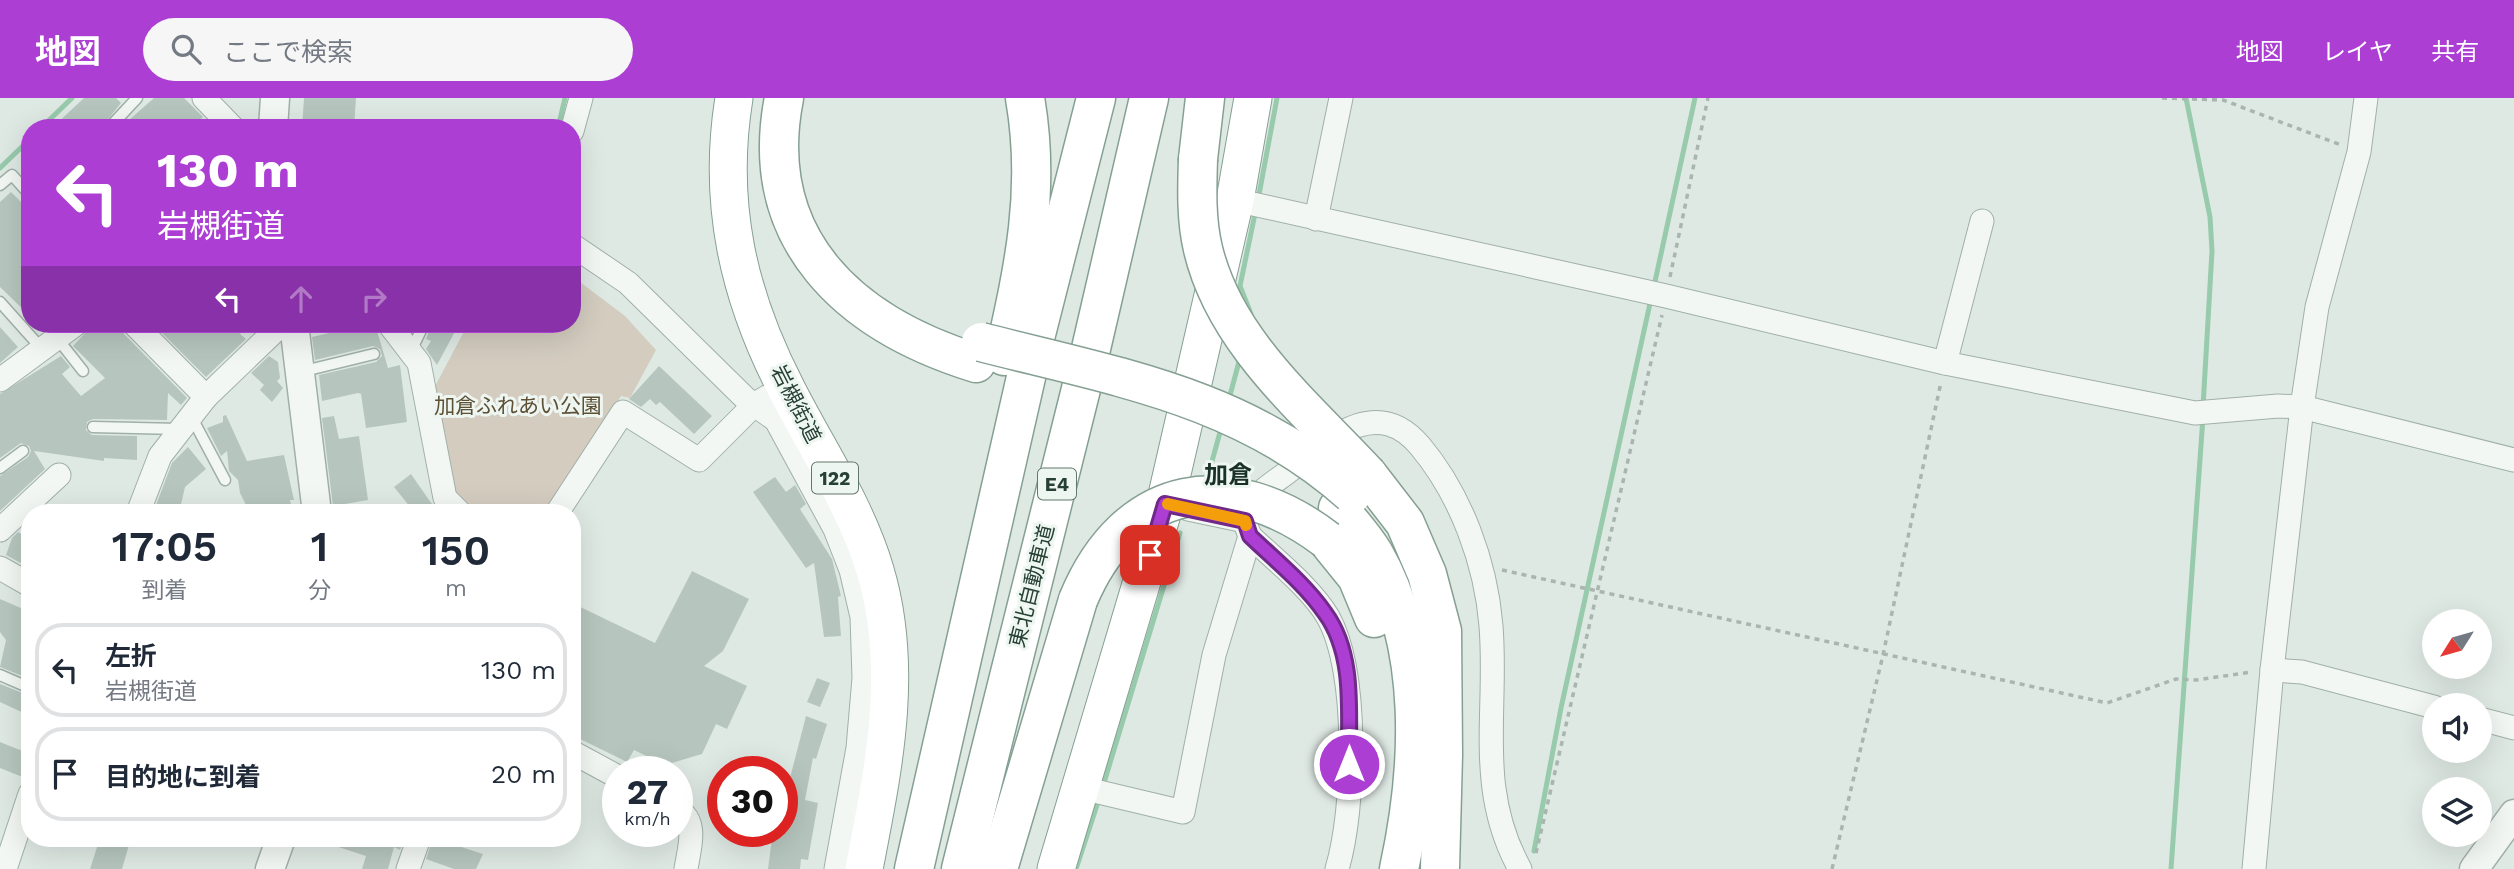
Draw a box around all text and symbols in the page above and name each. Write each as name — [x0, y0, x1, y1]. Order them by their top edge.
search box — [143, 18, 633, 81]
icon: search — [167, 30, 205, 68]
text: 地図 — [35, 32, 101, 71]
text: ここで検索 — [223, 37, 353, 67]
text: 地図 — [2236, 38, 2284, 66]
text: レイヤ — [2322, 38, 2393, 66]
text: 共有 — [2431, 38, 2479, 66]
text: 130 m — [157, 141, 299, 199]
icon: left — [42, 147, 133, 238]
text: 岩槻街道 — [157, 207, 285, 245]
icon: left — [209, 280, 247, 318]
icon: ahead — [282, 280, 320, 318]
icon: right — [355, 280, 393, 318]
street label: 岩槻街道 — [766, 361, 827, 447]
park label: 加倉ふれあい公園 — [434, 393, 602, 418]
district label: 加倉 — [1204, 461, 1252, 489]
road number: 122 — [812, 462, 858, 494]
road number: E4 — [1038, 468, 1076, 500]
text: 17:05 — [112, 522, 217, 571]
text: 1 — [311, 522, 328, 571]
street label: 東北自動車道 — [1004, 522, 1059, 650]
pin — [1120, 525, 1180, 585]
text: 150 — [422, 526, 490, 575]
icon: arrive — [1131, 536, 1169, 574]
text: m — [445, 575, 467, 602]
text: 到着 — [141, 577, 187, 604]
text: 分 — [308, 577, 331, 604]
north arrow — [2422, 609, 2492, 679]
map controls — [2422, 609, 2492, 847]
text: 左折 — [105, 641, 157, 671]
icon: left — [46, 651, 84, 689]
text: 130 m — [481, 655, 556, 685]
text: 岩槻街道 — [105, 678, 197, 705]
button: sound — [2422, 693, 2492, 763]
position arrow — [1312, 727, 1386, 801]
icon: arrive — [46, 755, 84, 793]
speed limit sign: 30 — [707, 756, 798, 847]
text: 20 m — [491, 759, 556, 789]
text: 目的地に到着 — [105, 762, 261, 792]
text: 27 — [627, 771, 668, 813]
button: layers — [2422, 777, 2492, 847]
text: km/h — [624, 808, 671, 829]

